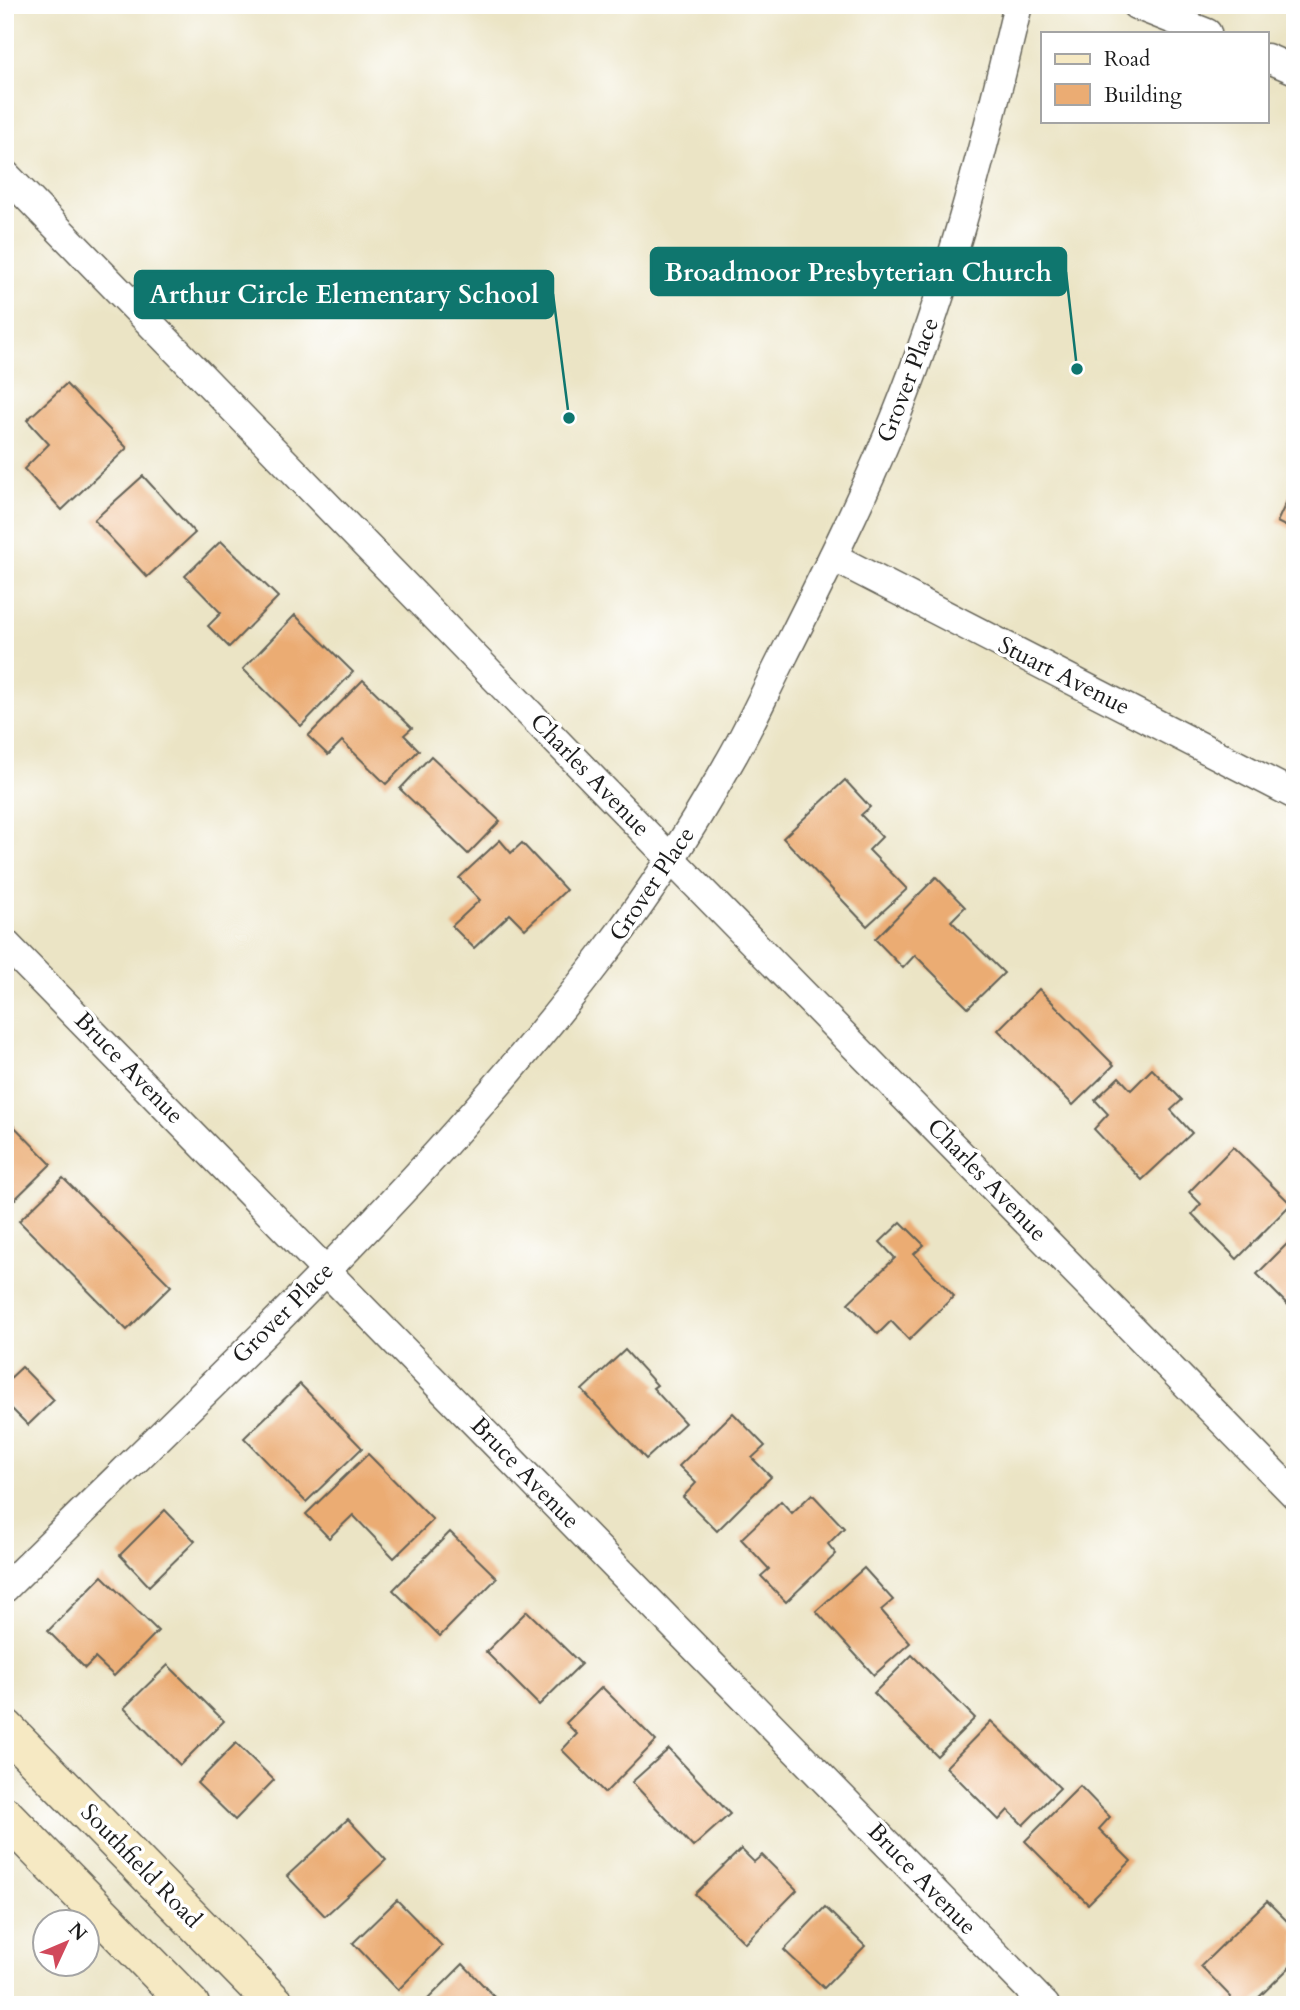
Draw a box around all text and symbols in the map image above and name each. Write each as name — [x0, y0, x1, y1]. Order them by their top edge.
legend — [1041, 32, 1268, 122]
text: Road — [1104, 45, 1150, 74]
text: Building — [1104, 81, 1182, 110]
callout: Broadmoor Presbyterian Church — [651, 248, 1066, 295]
text: Broadmoor Presbyterian Church — [664, 255, 1052, 290]
callout: Arthur Circle Elementary School — [135, 271, 553, 318]
text: Arthur Circle Elementary School — [149, 277, 539, 312]
street label: Grover Place — [869, 313, 947, 447]
street label: Stuart Avenue — [992, 629, 1136, 723]
street label: Charles Avenue — [523, 706, 657, 844]
street label: Grover Place — [602, 820, 702, 948]
street label: Bruce Avenue — [67, 1005, 191, 1131]
street label: Charles Avenue — [920, 1111, 1054, 1249]
street label: Grover Place — [225, 1255, 341, 1371]
street label: Bruce Avenue — [463, 1410, 587, 1536]
street label: Southfield Road — [73, 1796, 209, 1936]
street label: Bruce Avenue — [860, 1816, 984, 1942]
north arrow — [32, 1909, 102, 1979]
text: N — [62, 1917, 93, 1947]

